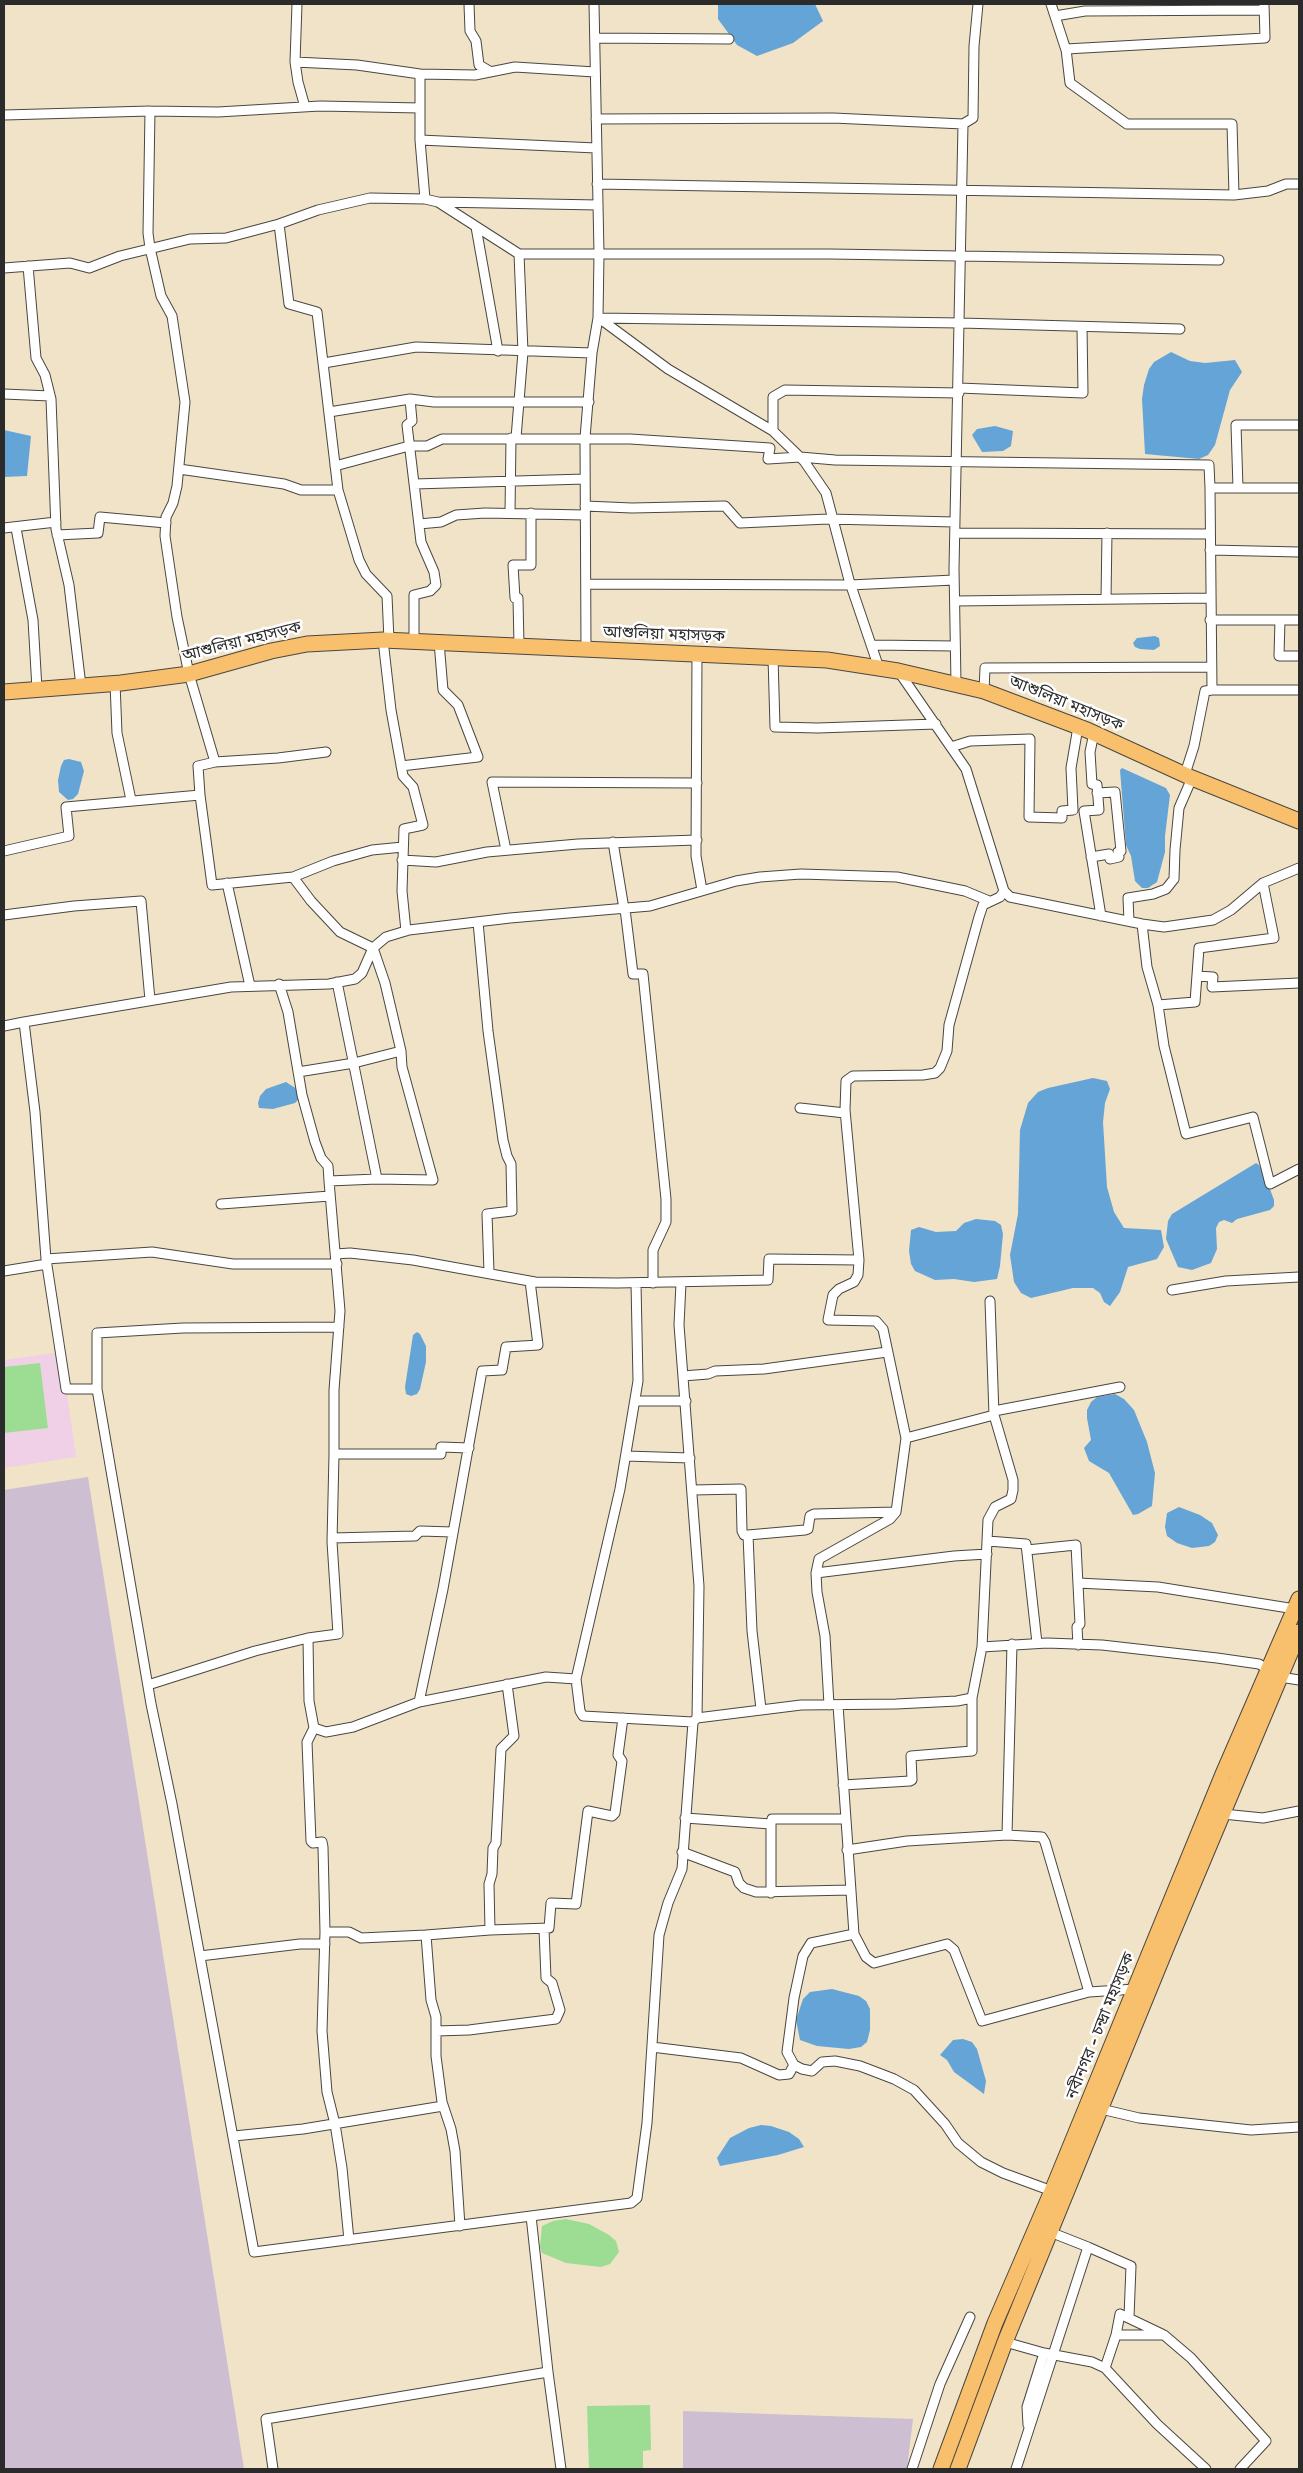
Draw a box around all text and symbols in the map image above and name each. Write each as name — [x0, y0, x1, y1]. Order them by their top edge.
street label: আশুলিয়া মহাসড়ক — [181, 618, 303, 666]
street label: আশুলিয়া মহাসড়ক — [603, 623, 725, 647]
street label: আশুলিয়া মহাসড়ক — [1006, 672, 1126, 736]
street label: নবীনগর - চন্দ্রা মহাসড়ক — [1063, 1950, 1139, 2102]

